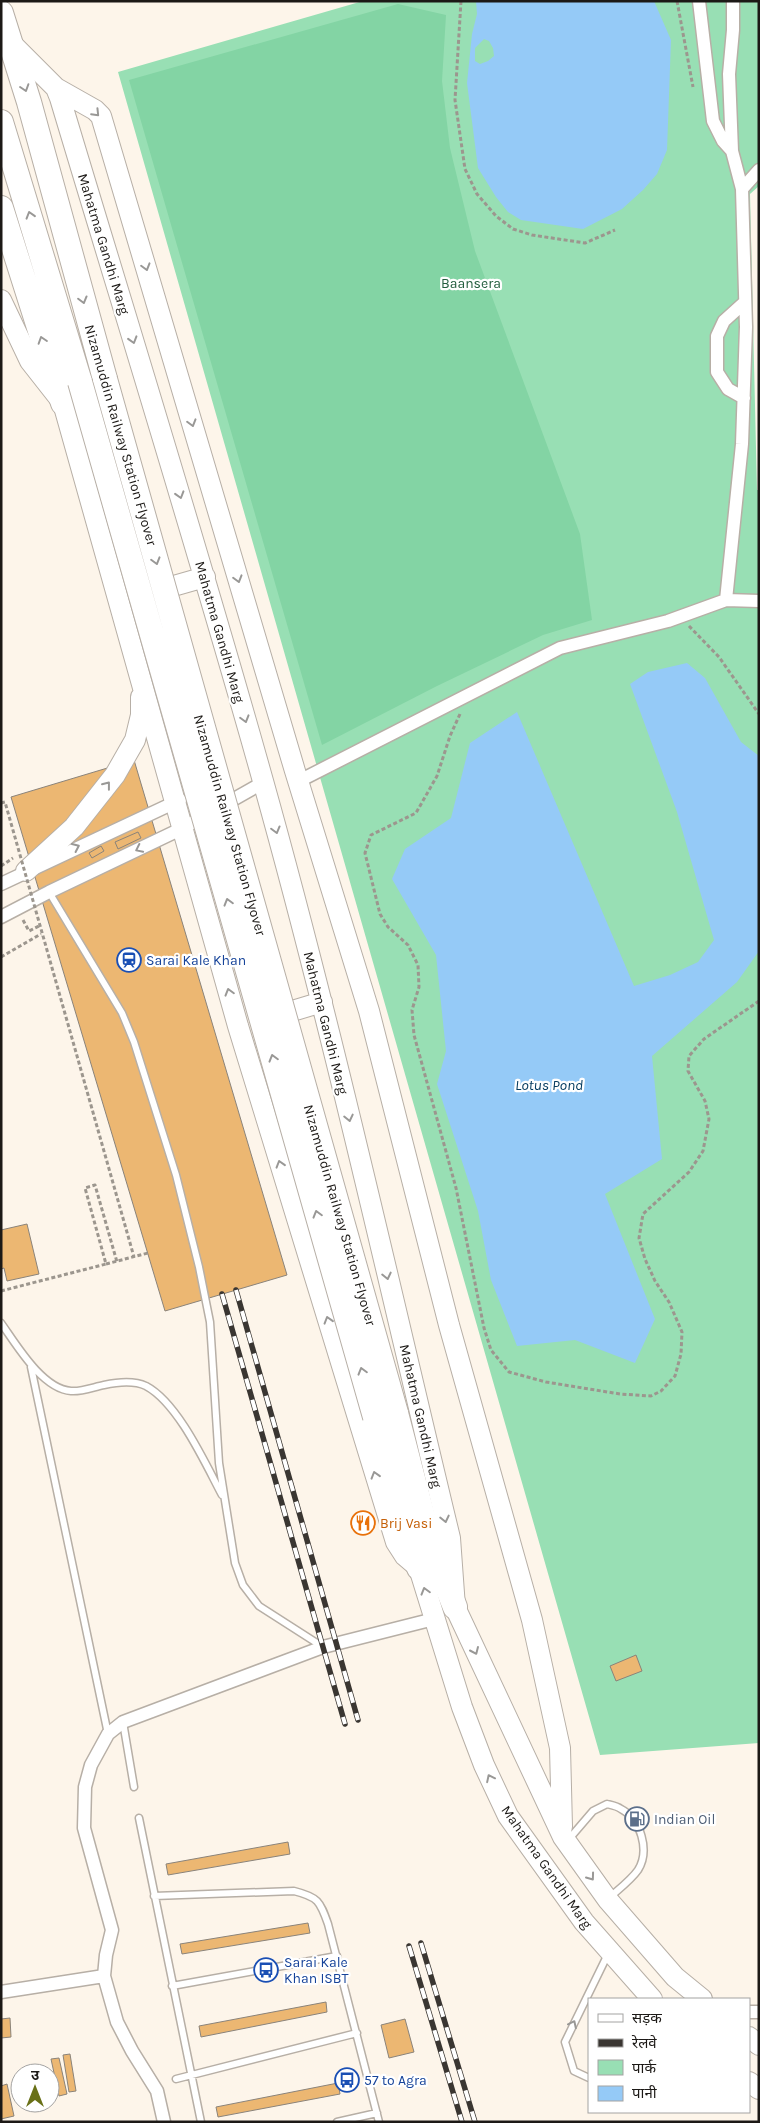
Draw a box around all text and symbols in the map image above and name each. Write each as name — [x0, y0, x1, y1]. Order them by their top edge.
one-way arrow — [19, 84, 29, 92]
one-way arrow — [90, 107, 99, 116]
street label: Mahatma Gandhi Marg — [74, 171, 133, 317]
one-way arrow — [26, 212, 36, 220]
one-way arrow — [140, 262, 150, 270]
park label: Baansera — [441, 275, 501, 292]
one-way arrow — [77, 296, 88, 305]
street label: Nizamuddin Railway Station Flyover — [81, 323, 161, 549]
one-way arrow — [127, 335, 137, 344]
one-way arrow — [38, 337, 48, 345]
one-way arrow — [186, 418, 196, 426]
one-way arrow — [174, 491, 184, 499]
one-way arrow — [150, 556, 160, 565]
street label: Mahatma Gandhi Marg — [191, 559, 248, 705]
one-way arrow — [232, 574, 242, 582]
street label: Nizamuddin Railway Station Flyover — [190, 713, 270, 939]
one-way arrow — [240, 714, 250, 722]
one-way arrow — [102, 782, 110, 791]
one-way arrow — [270, 825, 281, 834]
one-way arrow — [135, 843, 144, 853]
one-way arrow — [71, 844, 80, 854]
one-way arrow — [223, 897, 234, 906]
station icon: Sarai Kale Khan — [116, 947, 142, 973]
street label: Mahatma Gandhi Marg — [300, 950, 352, 1097]
place label: Sarai Kale Khan — [146, 952, 246, 969]
one-way arrow — [224, 988, 234, 997]
one-way arrow — [268, 1054, 278, 1063]
water label: Lotus Pond — [515, 1076, 583, 1094]
street label: Nizamuddin Railway Station Flyover — [300, 1103, 380, 1329]
one-way arrow — [343, 1113, 354, 1122]
one-way arrow — [276, 1161, 286, 1169]
one-way arrow — [313, 1211, 323, 1219]
one-way arrow — [381, 1271, 392, 1280]
one-way arrow — [323, 1316, 333, 1324]
street label: Mahatma Gandhi Marg — [396, 1343, 445, 1490]
one-way arrow — [357, 1366, 368, 1375]
one-way arrow — [371, 1472, 381, 1480]
restaurant icon: Brij Vasi — [350, 1510, 376, 1536]
place label: Brij Vasi — [380, 1515, 432, 1532]
one-way arrow — [439, 1515, 450, 1524]
one-way arrow — [421, 1587, 431, 1596]
one-way arrow — [469, 1646, 480, 1655]
one-way arrow — [486, 1774, 496, 1783]
street label: Mahatma Gandhi Marg — [498, 1802, 596, 1932]
fuel station icon: Indian Oil — [624, 1806, 650, 1832]
place label: Indian Oil — [654, 1811, 715, 1828]
one-way arrow — [585, 1871, 594, 1880]
place label: Sarai Kale Khan ISBT — [284, 1954, 349, 1987]
bus stop icon: Sarai Kale Khan ISBT — [253, 1957, 279, 1983]
legend — [588, 1998, 750, 2113]
text: सड़क — [632, 2009, 662, 2027]
one-way arrow — [567, 2020, 578, 2029]
text: रेलवे — [631, 2034, 657, 2052]
text: पार्क — [632, 2059, 656, 2077]
north arrow — [10, 2063, 60, 2113]
text: उ — [31, 2067, 40, 2084]
bus stop icon: 57 to Agra — [334, 2067, 360, 2093]
place label: 57 to Agra — [364, 2072, 427, 2089]
text: पानी — [632, 2084, 658, 2102]

